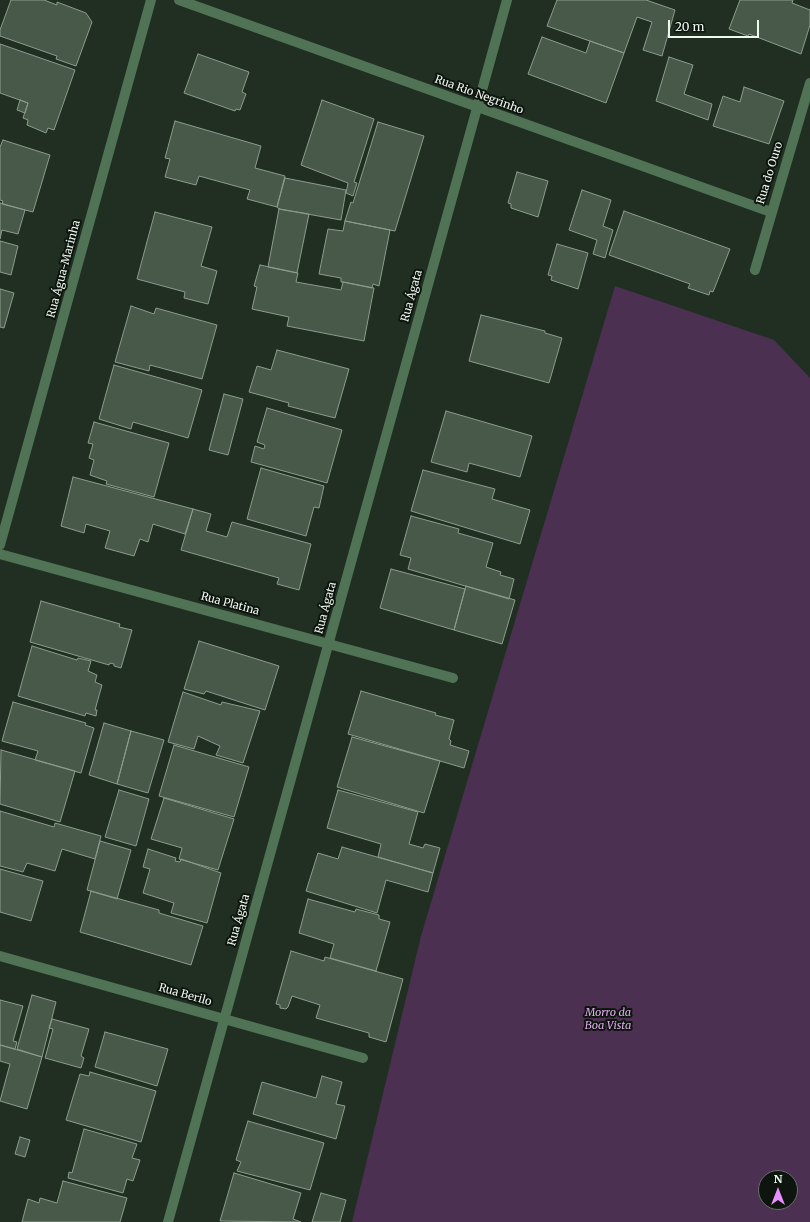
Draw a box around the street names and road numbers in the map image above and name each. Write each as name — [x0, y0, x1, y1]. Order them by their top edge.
street label: Rua Rio Negrinho — [433, 73, 525, 117]
street label: Rua do Ouro — [754, 140, 786, 206]
street label: Rua Água-Marinha — [45, 219, 83, 319]
street label: Rua Ágata — [399, 269, 425, 323]
street label: Rua Ágata — [313, 581, 339, 635]
street label: Rua Platina — [199, 590, 261, 618]
street label: Rua Ágata — [225, 893, 253, 947]
street label: Rua Berilo — [157, 981, 213, 1009]

